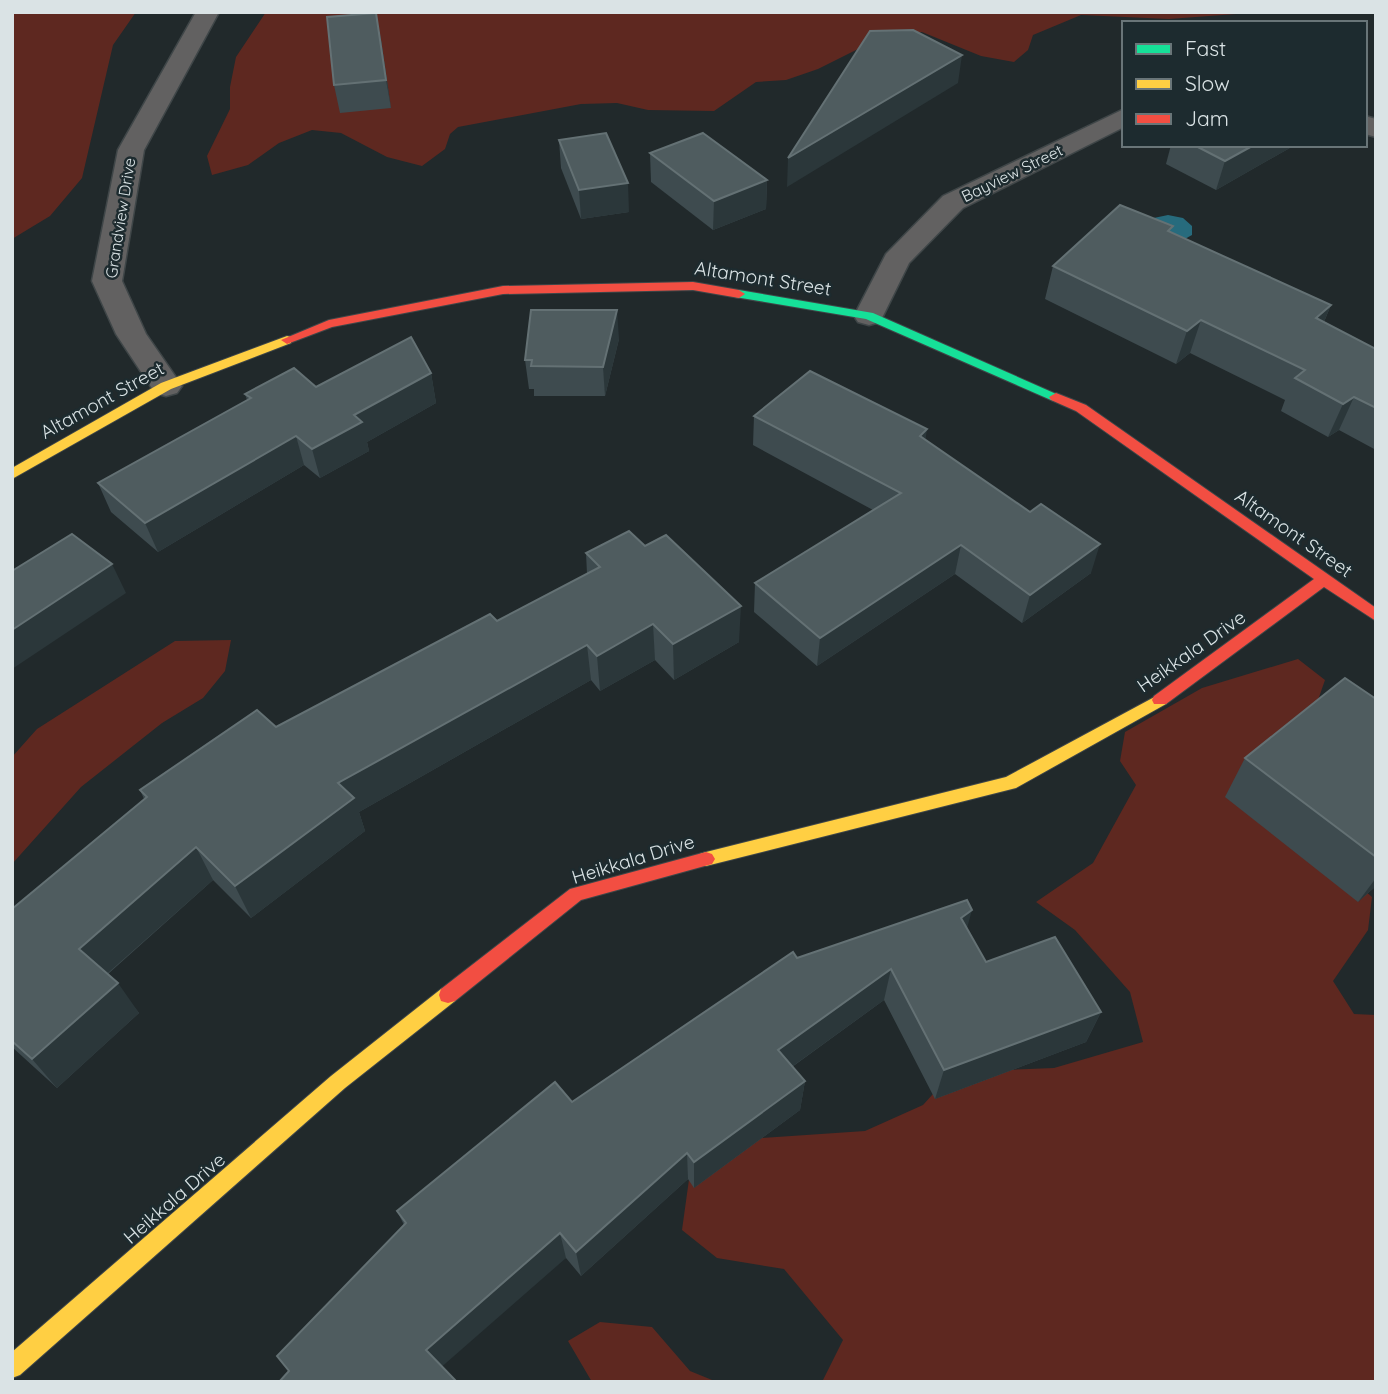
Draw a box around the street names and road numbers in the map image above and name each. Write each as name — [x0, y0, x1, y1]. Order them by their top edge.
street label: Bayview Street — [958, 140, 1066, 206]
street label: Grandview Drive — [101, 156, 139, 280]
street label: Altamont Street — [693, 255, 833, 301]
street label: Altamont Street — [36, 356, 168, 444]
street label: Altamont Street — [1231, 484, 1357, 582]
street label: Heikkala Drive — [1132, 605, 1250, 697]
street label: Heikkala Drive — [569, 829, 697, 889]
street label: Heikkala Drive — [118, 1147, 230, 1249]

